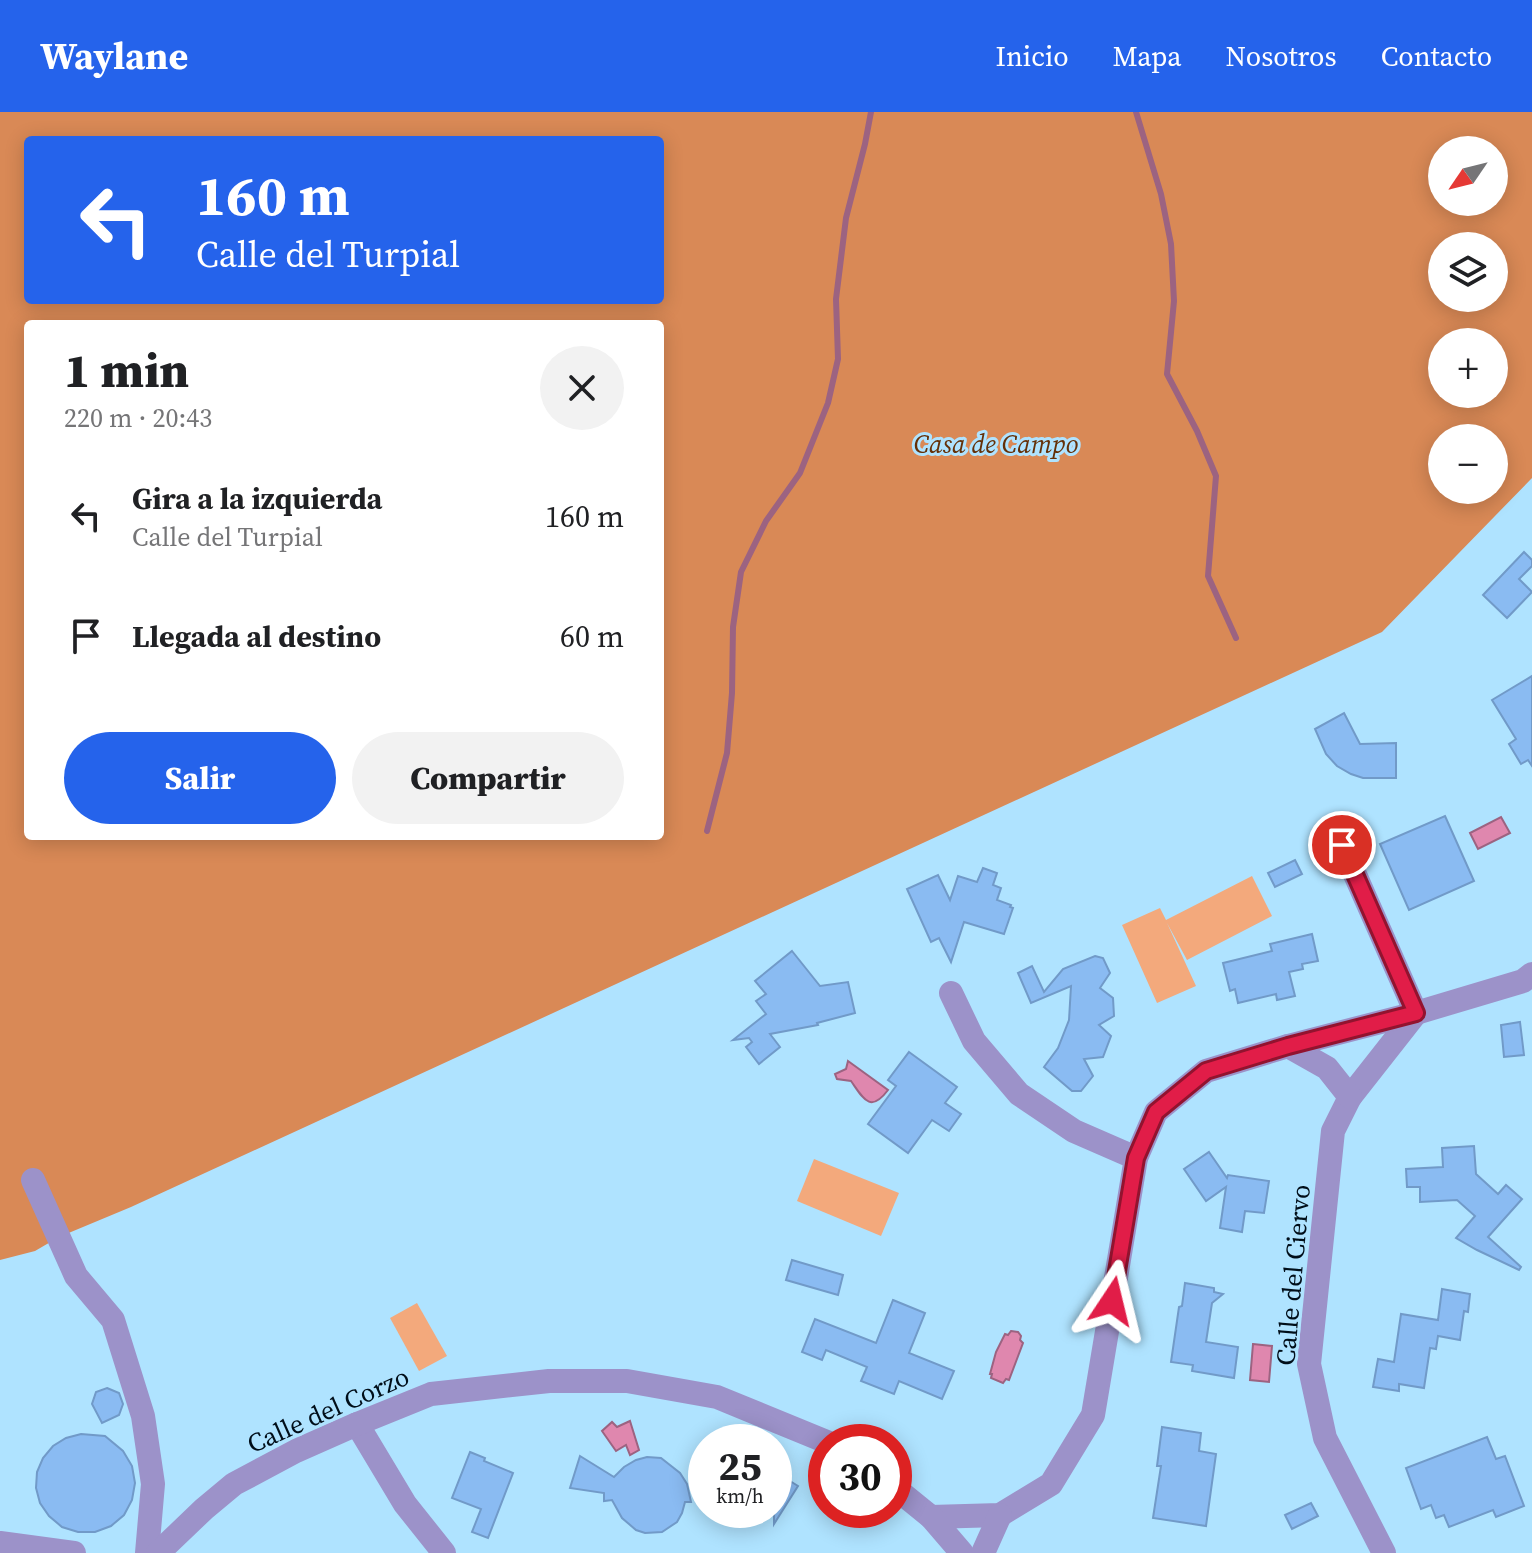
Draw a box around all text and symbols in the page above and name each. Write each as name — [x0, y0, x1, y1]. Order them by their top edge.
text: Waylane — [40, 30, 188, 82]
text: Inicio — [996, 37, 1069, 75]
text: Mapa — [1113, 37, 1182, 75]
text: Nosotros — [1226, 37, 1337, 75]
text: Contacto — [1381, 37, 1492, 75]
north arrow — [1428, 136, 1508, 216]
map controls — [1428, 136, 1508, 504]
text: 160 m — [196, 157, 350, 234]
icon: left — [64, 168, 168, 272]
text: Calle del Turpial — [196, 230, 460, 279]
button: layers — [1428, 232, 1508, 312]
button: + — [1428, 328, 1508, 408]
text: 1 min — [64, 337, 189, 403]
button: close — [540, 346, 624, 430]
text: 220 m · 20:43 — [64, 400, 212, 436]
button: − — [1428, 424, 1508, 504]
park label: Casa de Campo — [914, 426, 1078, 462]
text: Gira a la izquierda — [132, 478, 382, 519]
icon: left — [64, 494, 108, 538]
text: 160 m — [545, 496, 624, 537]
text: Calle del Turpial — [132, 519, 323, 555]
icon: arrive — [64, 614, 108, 658]
text: Llegada al destino — [132, 616, 381, 657]
text: 60 m — [560, 616, 624, 657]
button: Salir — [64, 732, 336, 824]
button: Compartir — [352, 732, 624, 824]
pin — [1308, 811, 1376, 879]
icon: arrive — [1320, 823, 1364, 867]
street label: Calle del Ciervo — [1267, 1183, 1319, 1367]
position arrow — [1070, 1259, 1154, 1343]
street label: Calle del Corzo — [241, 1358, 415, 1462]
speed limit sign: 30 — [808, 1424, 912, 1528]
text: 25 — [718, 1439, 762, 1493]
text: km/h — [716, 1482, 764, 1510]

